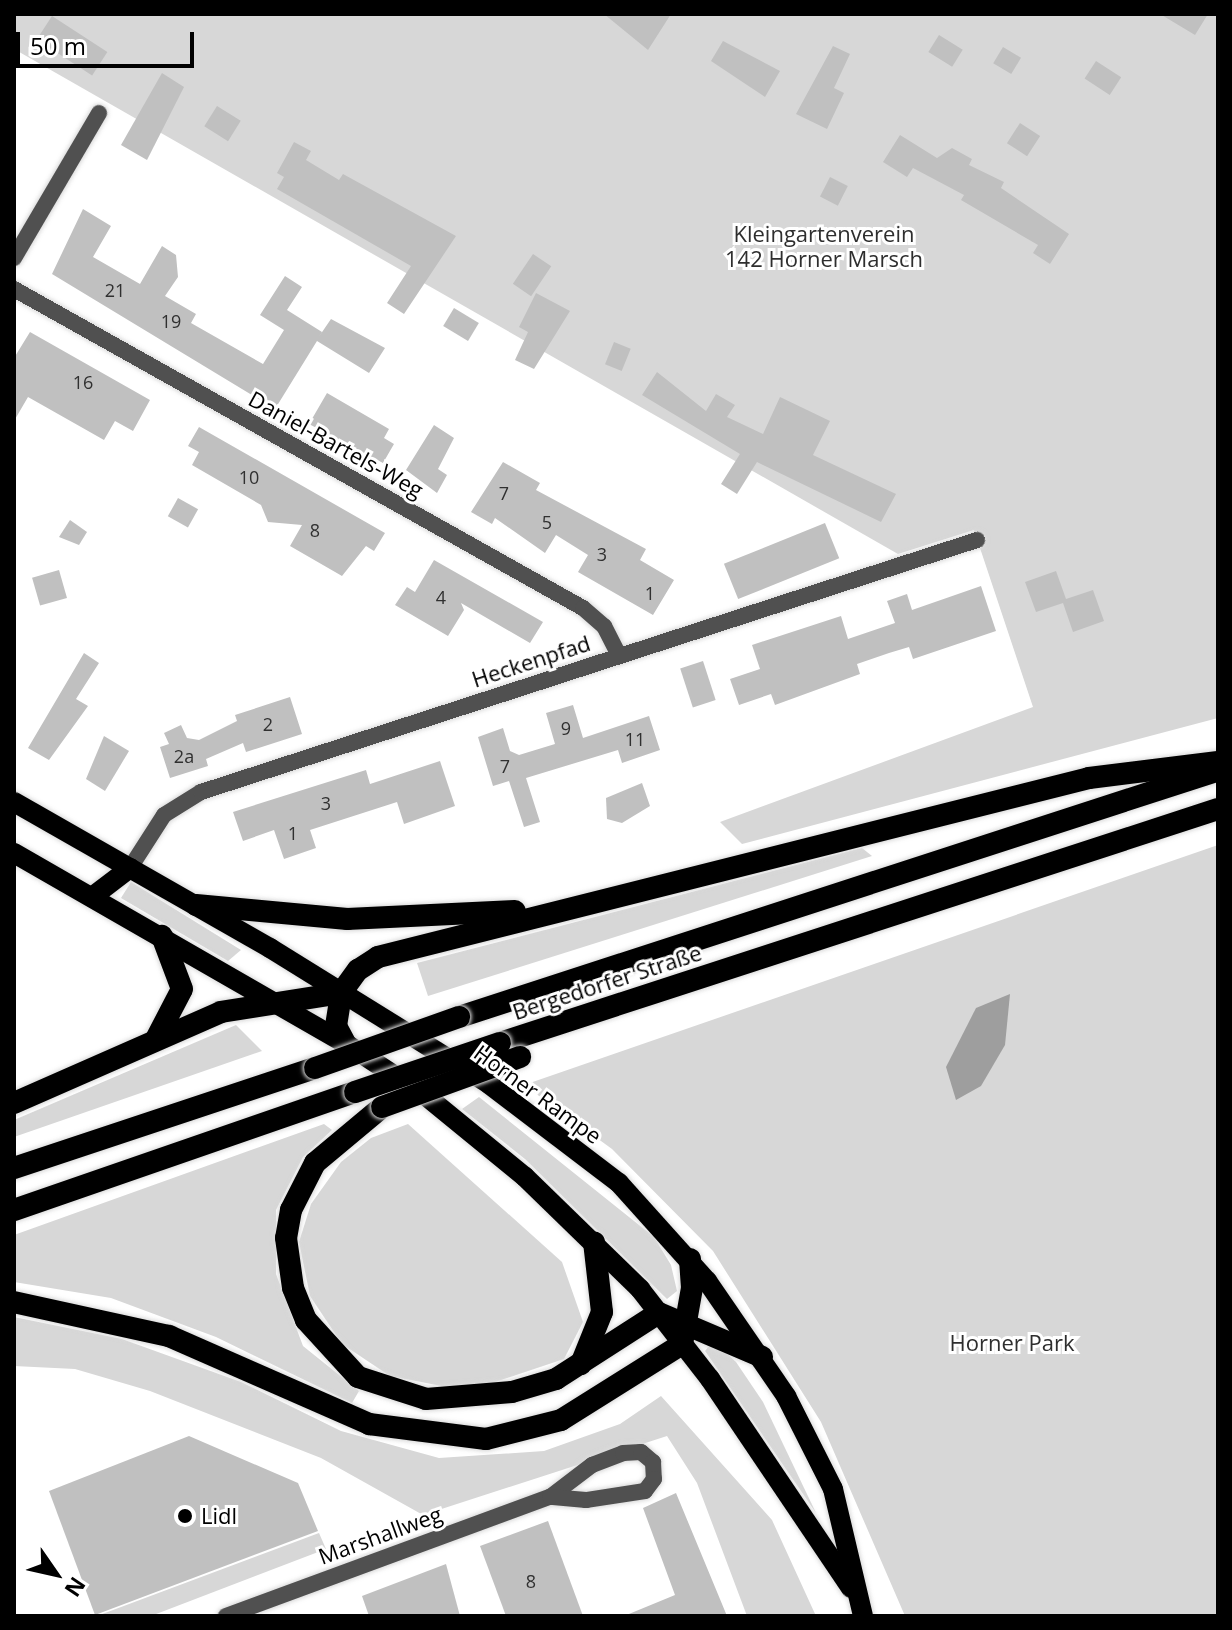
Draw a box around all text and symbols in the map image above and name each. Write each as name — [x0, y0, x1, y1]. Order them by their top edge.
scale bar — [20, 16, 198, 66]
text: 50 m — [30, 29, 86, 62]
park label: Kleingartenverein 142 Horner Marsch — [725, 220, 923, 272]
house number: 21 — [105, 279, 125, 301]
house number: 19 — [161, 310, 181, 332]
house number: 16 — [73, 371, 93, 393]
street label: Daniel-Bartels-Weg — [244, 385, 428, 503]
house number: 10 — [239, 466, 259, 488]
house number: 7 — [499, 482, 509, 504]
house number: 5 — [542, 511, 552, 533]
house number: 8 — [310, 519, 320, 541]
house number: 3 — [597, 543, 607, 565]
house number: 1 — [645, 582, 655, 604]
house number: 4 — [436, 586, 446, 608]
street label: Heckenpfad — [468, 629, 594, 693]
house number: 2 — [263, 713, 273, 735]
house number: 9 — [561, 717, 571, 739]
house number: 11 — [625, 728, 645, 750]
house number: 2a — [174, 745, 194, 767]
house number: 7 — [500, 755, 510, 777]
house number: 3 — [321, 792, 331, 814]
house number: 1 — [288, 822, 298, 844]
street label: Bergedorfer Straße — [509, 939, 705, 1025]
street label: Horner Rampe — [469, 1039, 607, 1149]
park label: Horner Park — [949, 1330, 1075, 1356]
street label: Marshallweg — [315, 1500, 445, 1570]
place label: Lidl — [201, 1503, 237, 1529]
marker: Lidl — [176, 1507, 194, 1525]
north arrow — [16, 1534, 96, 1614]
house number: 8 — [526, 1570, 536, 1592]
text: N — [58, 1572, 93, 1603]

